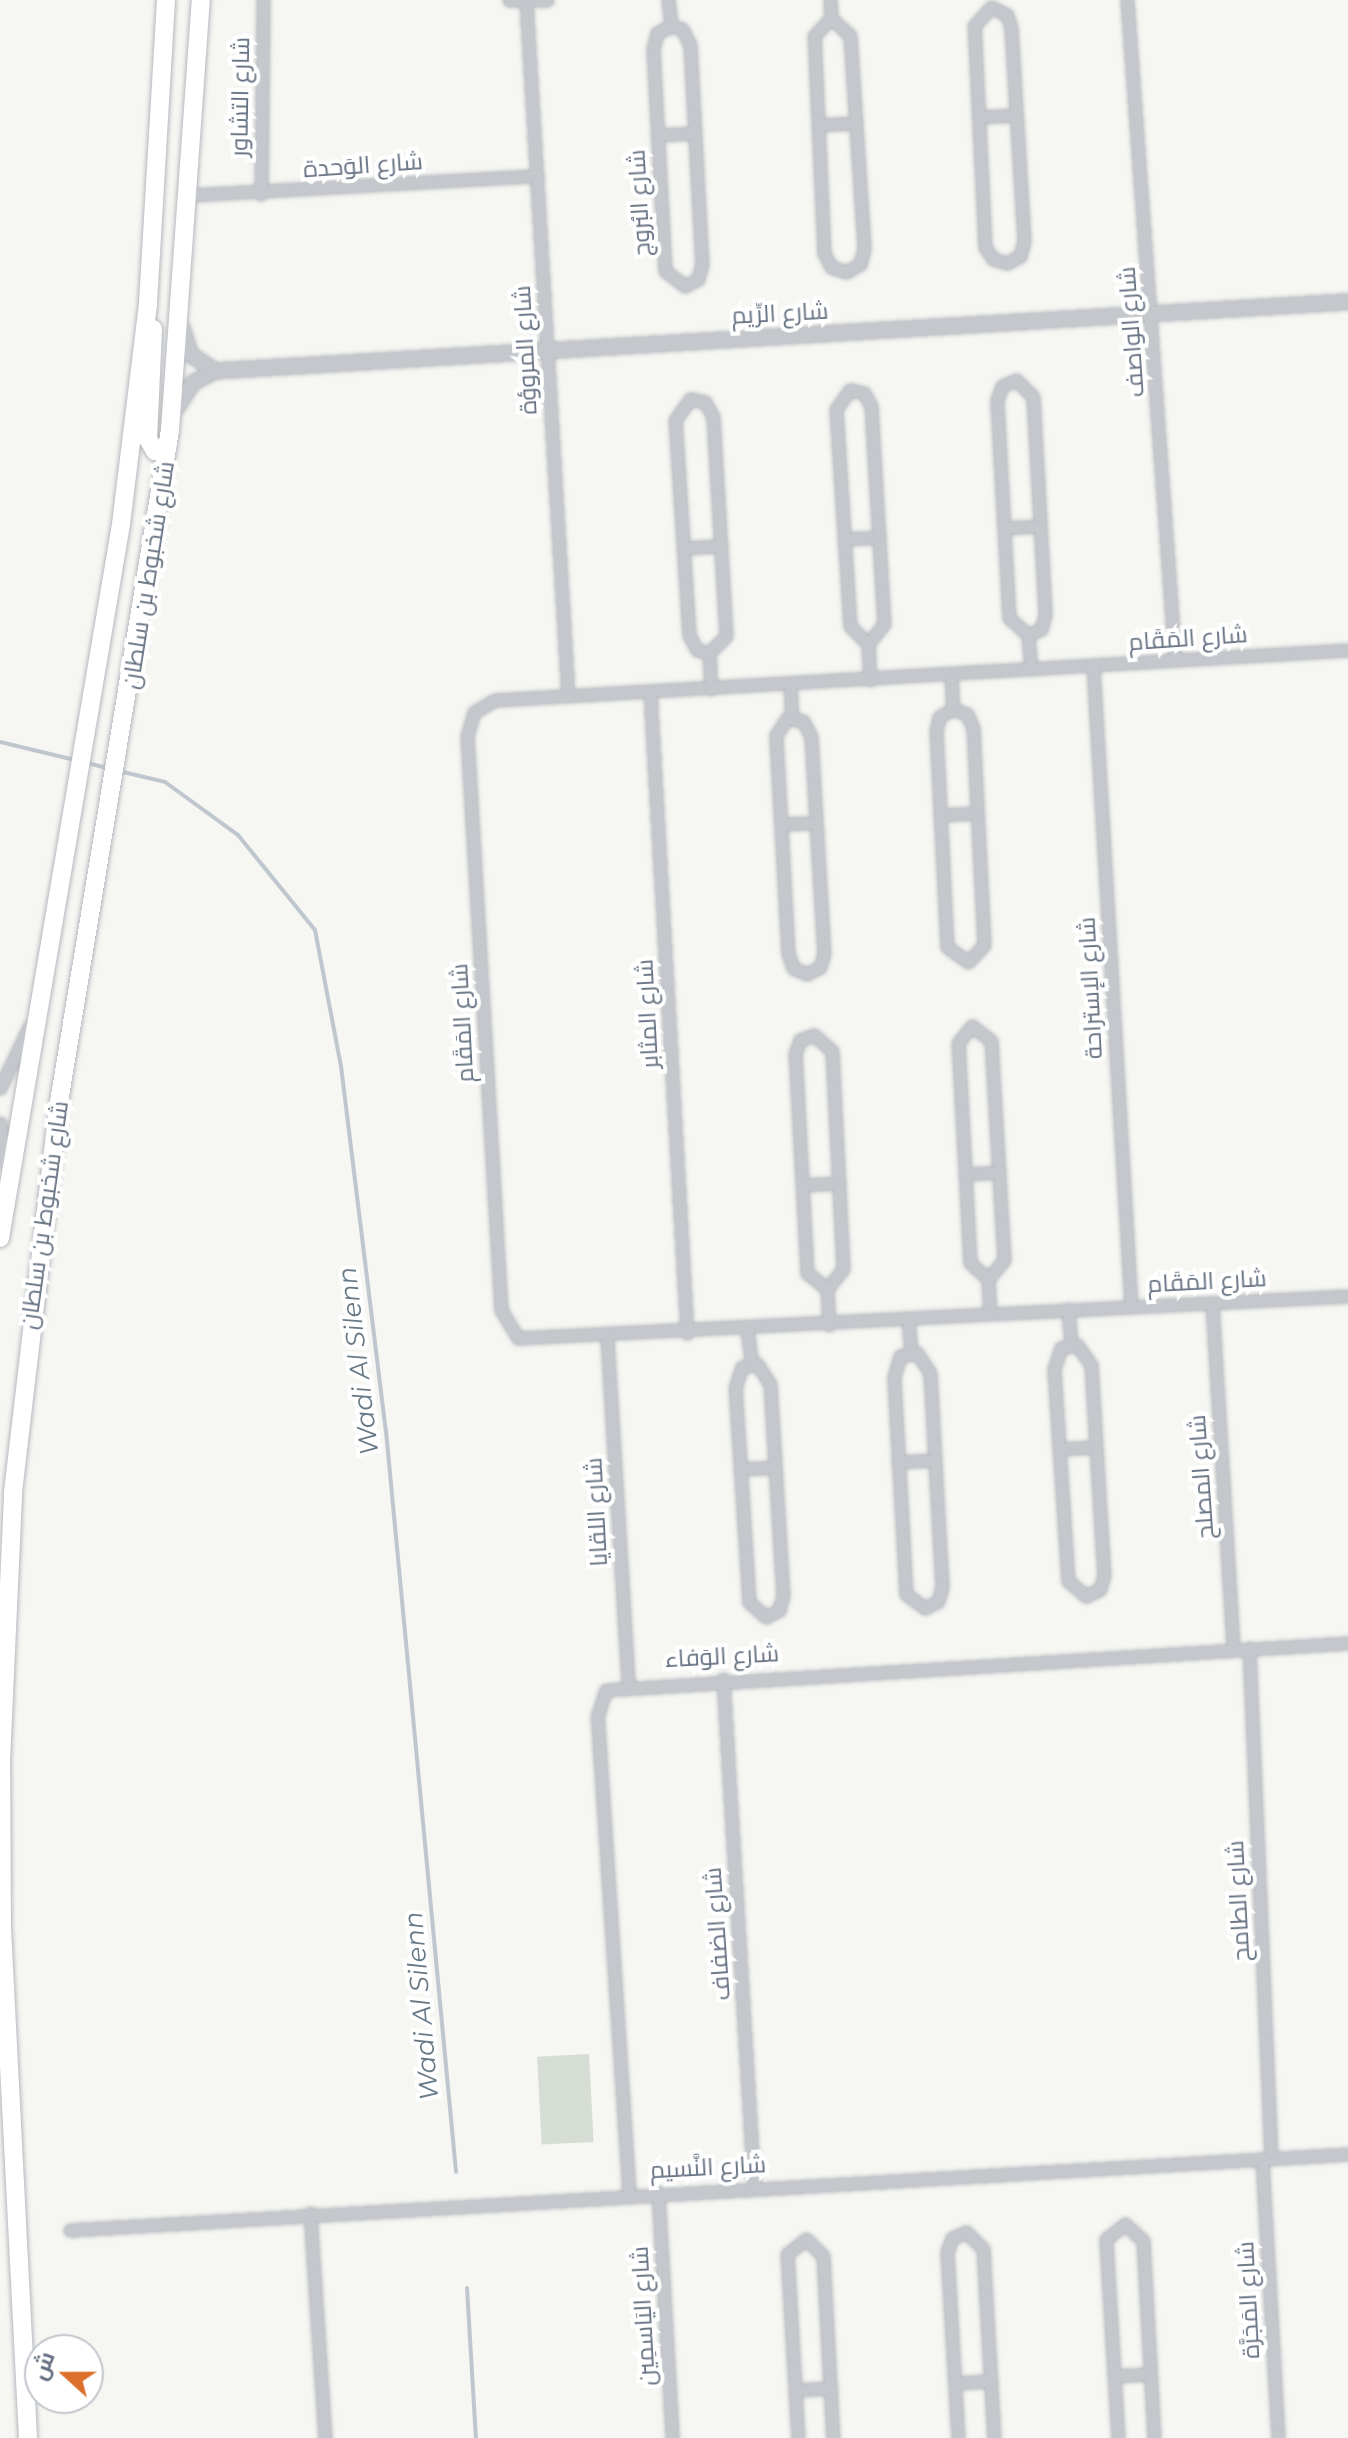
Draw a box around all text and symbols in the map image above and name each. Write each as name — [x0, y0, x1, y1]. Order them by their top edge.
street label: شارع التشاور — [225, 37, 255, 157]
street label: شارع الوَحدة — [302, 146, 424, 184]
street label: شارع البُروج — [622, 149, 656, 257]
street label: شارع الواصف — [1112, 266, 1150, 398]
street label: شارع المروؤة — [507, 285, 543, 415]
street label: شارع الرِّيم — [731, 296, 829, 330]
street label: شارع شخبوط بن سلطان — [116, 459, 180, 691]
street label: شارع المَقَام — [1127, 619, 1249, 657]
street label: شارع الإستراحة — [1072, 916, 1108, 1060]
street label: شارع المثابر — [630, 958, 664, 1070]
street label: شارع المَقَام — [444, 963, 480, 1083]
street label: شارع شخبوط بن سلطان — [14, 1099, 74, 1331]
street label: شارع المَقَام — [1147, 1263, 1267, 1299]
water label: Wadi Al Silenn — [332, 1265, 386, 1457]
street label: شارع المصلح — [1182, 1414, 1220, 1540]
street label: شارع اللقايا — [579, 1457, 613, 1567]
street label: شارع الوَفاء — [664, 1639, 780, 1673]
street label: شارع الطامح — [1220, 1840, 1256, 1962]
street label: شارع الضفاف — [698, 1866, 736, 2002]
water label: Wadi Al Silenn — [398, 1910, 446, 2102]
street label: شارع النَّسيم — [649, 2150, 767, 2184]
street label: شارع المَجَرَّة — [1231, 2240, 1265, 2360]
street label: شارع اليَاسمِين — [625, 2245, 661, 2387]
north arrow — [24, 2334, 104, 2414]
text: ش — [25, 2348, 61, 2384]

